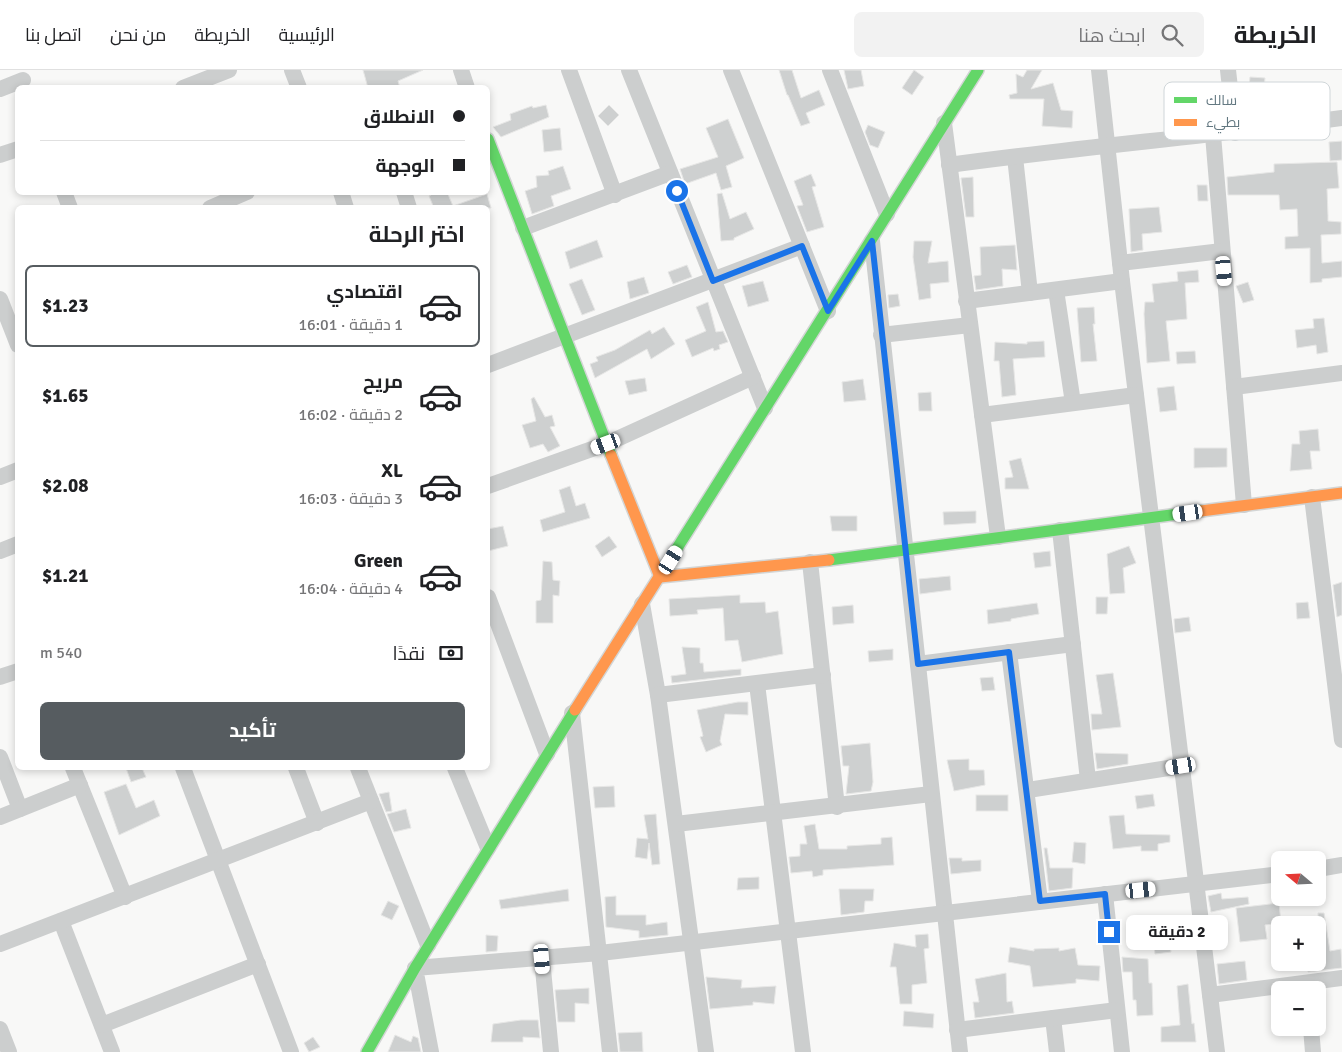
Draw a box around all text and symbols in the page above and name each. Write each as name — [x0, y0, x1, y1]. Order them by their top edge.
search box — [854, 12, 1204, 57]
text: الخريطة — [1234, 20, 1317, 50]
icon: search — [1158, 21, 1186, 49]
text: اتصل بنا — [25, 24, 82, 46]
text: من نحن — [110, 24, 166, 46]
text: الخريطة — [194, 24, 250, 46]
text: الرئيسية — [278, 24, 335, 46]
text: ابحث هنا — [1078, 24, 1146, 48]
legend — [1164, 82, 1330, 140]
text: سالك — [1206, 92, 1237, 109]
text: الانطلاق — [364, 105, 435, 129]
text: بطيء — [1206, 114, 1240, 134]
text: الوجهة — [375, 154, 435, 178]
route start — [666, 180, 688, 202]
text: اختر الرحلة — [369, 221, 465, 248]
car — [1215, 255, 1232, 287]
text: اقتصادي — [327, 280, 403, 304]
icon: car — [418, 284, 463, 329]
text: $1.23 — [42, 294, 88, 318]
text: 1 دقيقة · 16:01 — [298, 315, 403, 335]
text: مريح — [363, 370, 403, 394]
icon: car — [418, 374, 463, 419]
text: $1.65 — [42, 384, 88, 408]
text: 2 دقيقة · 16:02 — [298, 405, 403, 425]
car — [589, 432, 622, 456]
text: XL — [381, 459, 403, 483]
icon: car — [418, 464, 463, 509]
text: $2.08 — [42, 474, 88, 498]
text: 3 دقيقة · 16:03 — [298, 489, 403, 509]
car — [1172, 503, 1203, 523]
car — [656, 543, 685, 577]
text: Green — [354, 549, 403, 573]
icon: car — [418, 554, 463, 599]
text: $1.21 — [42, 564, 88, 588]
text: 4 دقيقة · 16:04 — [298, 579, 403, 599]
icon: cash — [437, 639, 465, 667]
text: نقدًا — [393, 642, 425, 666]
text: 540 m — [40, 643, 82, 663]
button: تأكيد — [40, 702, 465, 760]
car — [1165, 756, 1196, 776]
north arrow — [1271, 851, 1326, 906]
map controls — [1271, 851, 1326, 1036]
car — [1125, 881, 1156, 899]
callout: 2 دقيقة — [1126, 914, 1229, 950]
button: + — [1271, 916, 1326, 971]
route end — [1098, 921, 1120, 943]
text: 2 دقيقة — [1148, 922, 1206, 942]
car — [533, 943, 550, 975]
button: − — [1271, 981, 1326, 1036]

